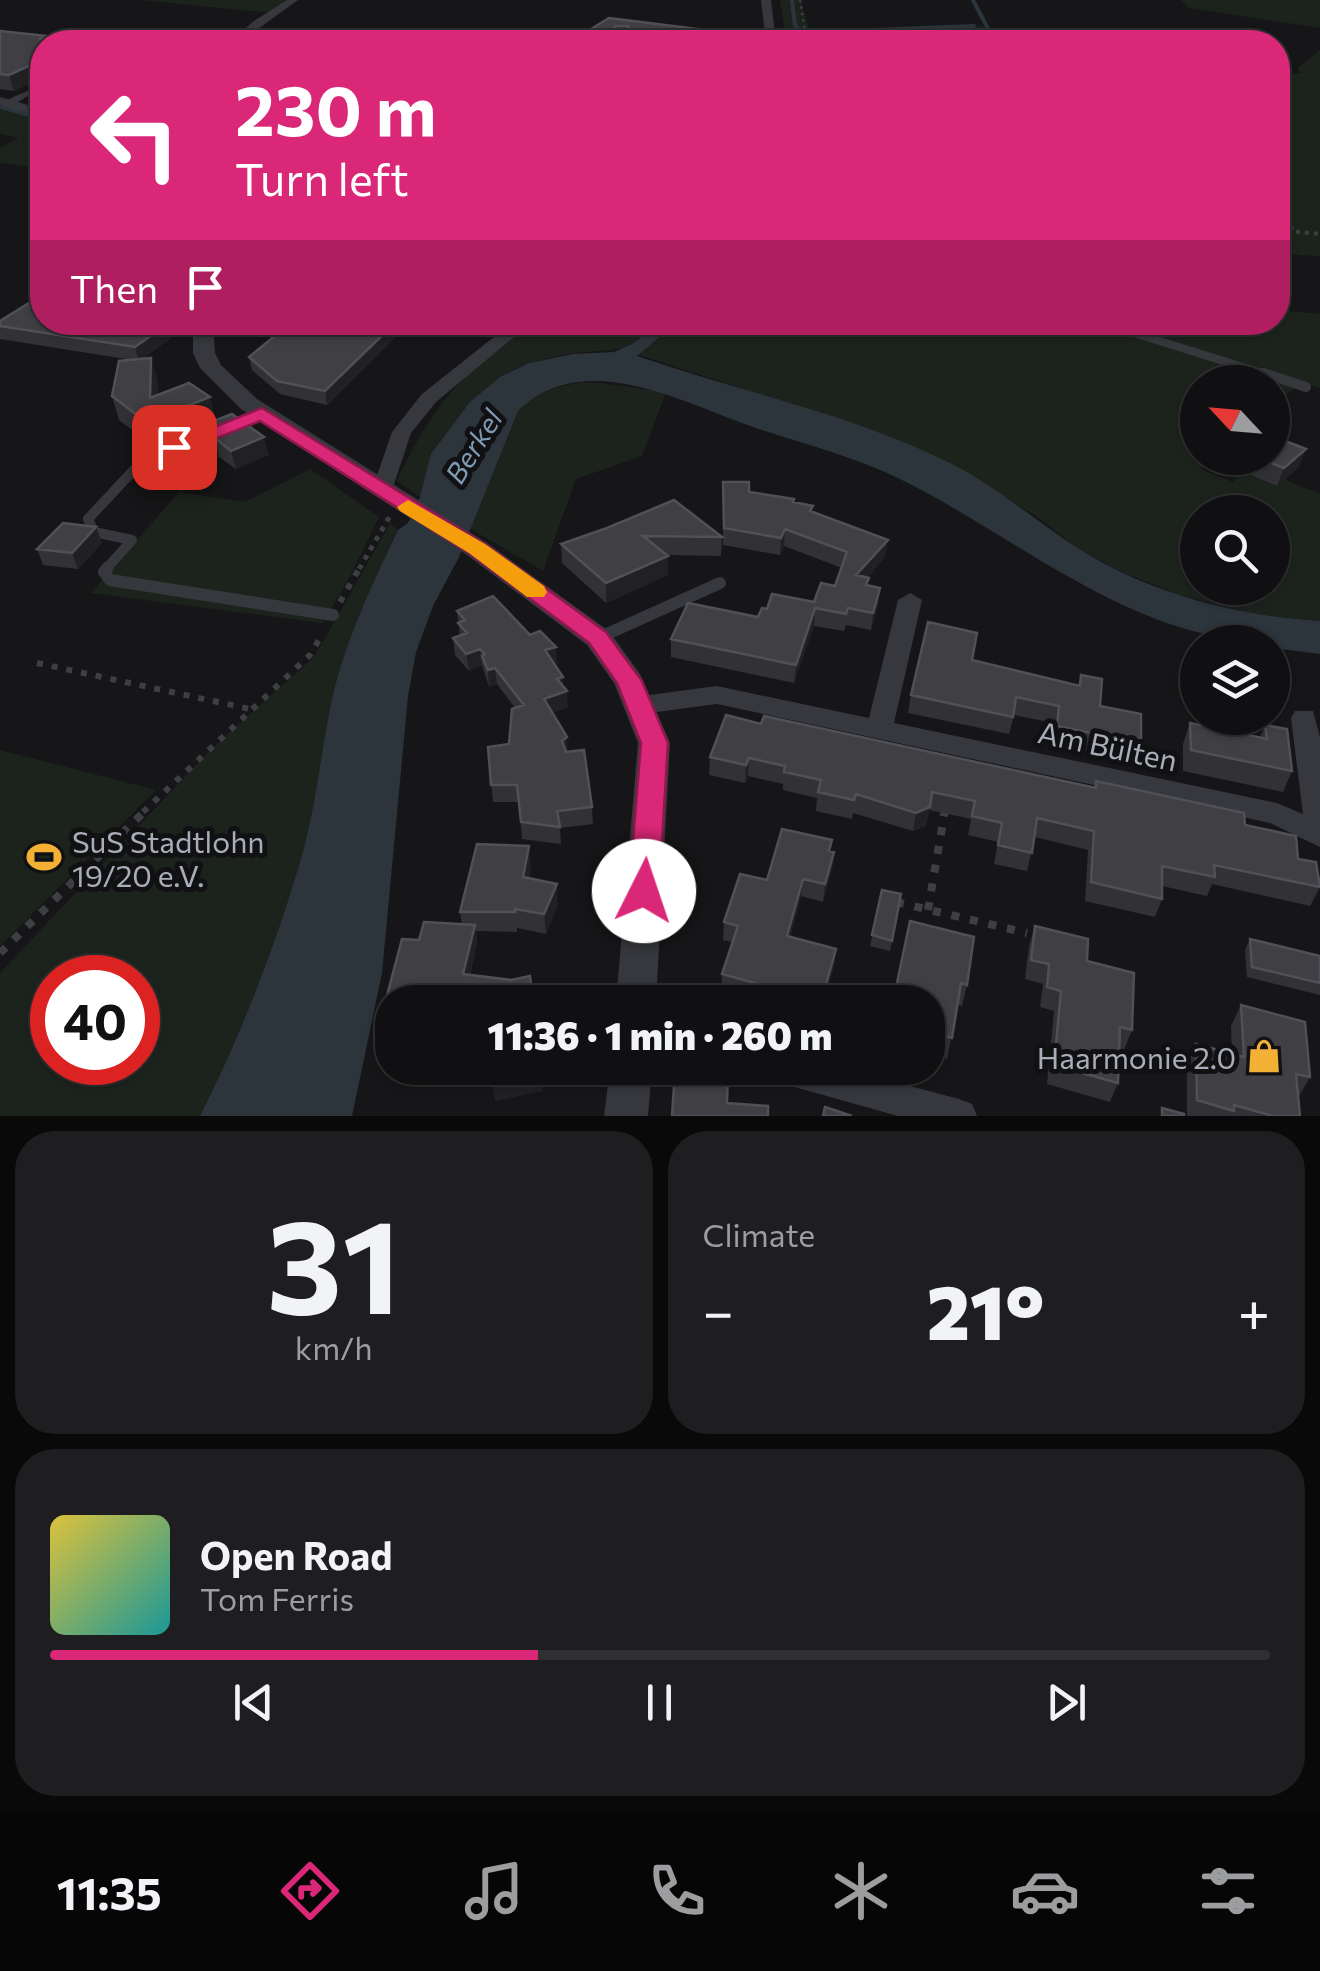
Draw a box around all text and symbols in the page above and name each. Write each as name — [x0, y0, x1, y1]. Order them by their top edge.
text: 230 m — [235, 65, 437, 150]
icon: left — [70, 70, 200, 200]
text: Turn left — [235, 150, 409, 205]
icon: arrive — [178, 260, 233, 315]
text: Then — [70, 264, 158, 311]
north arrow — [1180, 365, 1290, 475]
map controls — [1180, 365, 1290, 735]
water label: Berkel — [437, 402, 509, 489]
pin — [132, 405, 217, 490]
icon: arrive — [147, 420, 202, 475]
button: search — [1180, 495, 1290, 605]
button: layers — [1180, 625, 1290, 735]
street label: Am Bülten — [1035, 712, 1181, 778]
place label: SuS Stadtlohn 19/20 e.V. — [72, 822, 265, 893]
sports icon: SuS Stadtlohn 19/20 e.V. — [25, 838, 63, 876]
position arrow — [592, 839, 696, 943]
speed limit sign: 40 — [30, 955, 160, 1085]
text: 11:36 · 1 min · 260 m — [488, 1011, 832, 1058]
shop icon: Haarmonie 2.0 — [1245, 1037, 1283, 1075]
place label: Haarmonie 2.0 — [1037, 1038, 1236, 1075]
text: 31 — [266, 1182, 401, 1341]
text: Climate — [703, 1214, 815, 1254]
text: 21° — [927, 1264, 1045, 1355]
text: − — [703, 1276, 734, 1343]
text: + — [1238, 1276, 1270, 1343]
text: km/h — [295, 1327, 373, 1367]
text: Open Road — [200, 1531, 393, 1578]
text: Tom Ferris — [200, 1578, 354, 1618]
icon: previous — [226, 1675, 281, 1730]
icon: pause — [632, 1675, 687, 1730]
icon: next — [1039, 1675, 1094, 1730]
icon: directions — [275, 1856, 345, 1926]
icon: music — [459, 1856, 529, 1926]
icon: phone — [642, 1856, 712, 1926]
icon: climate — [826, 1856, 896, 1926]
icon: car — [1010, 1856, 1080, 1926]
icon: filters — [1193, 1856, 1263, 1926]
text: 11:35 — [57, 1864, 162, 1919]

